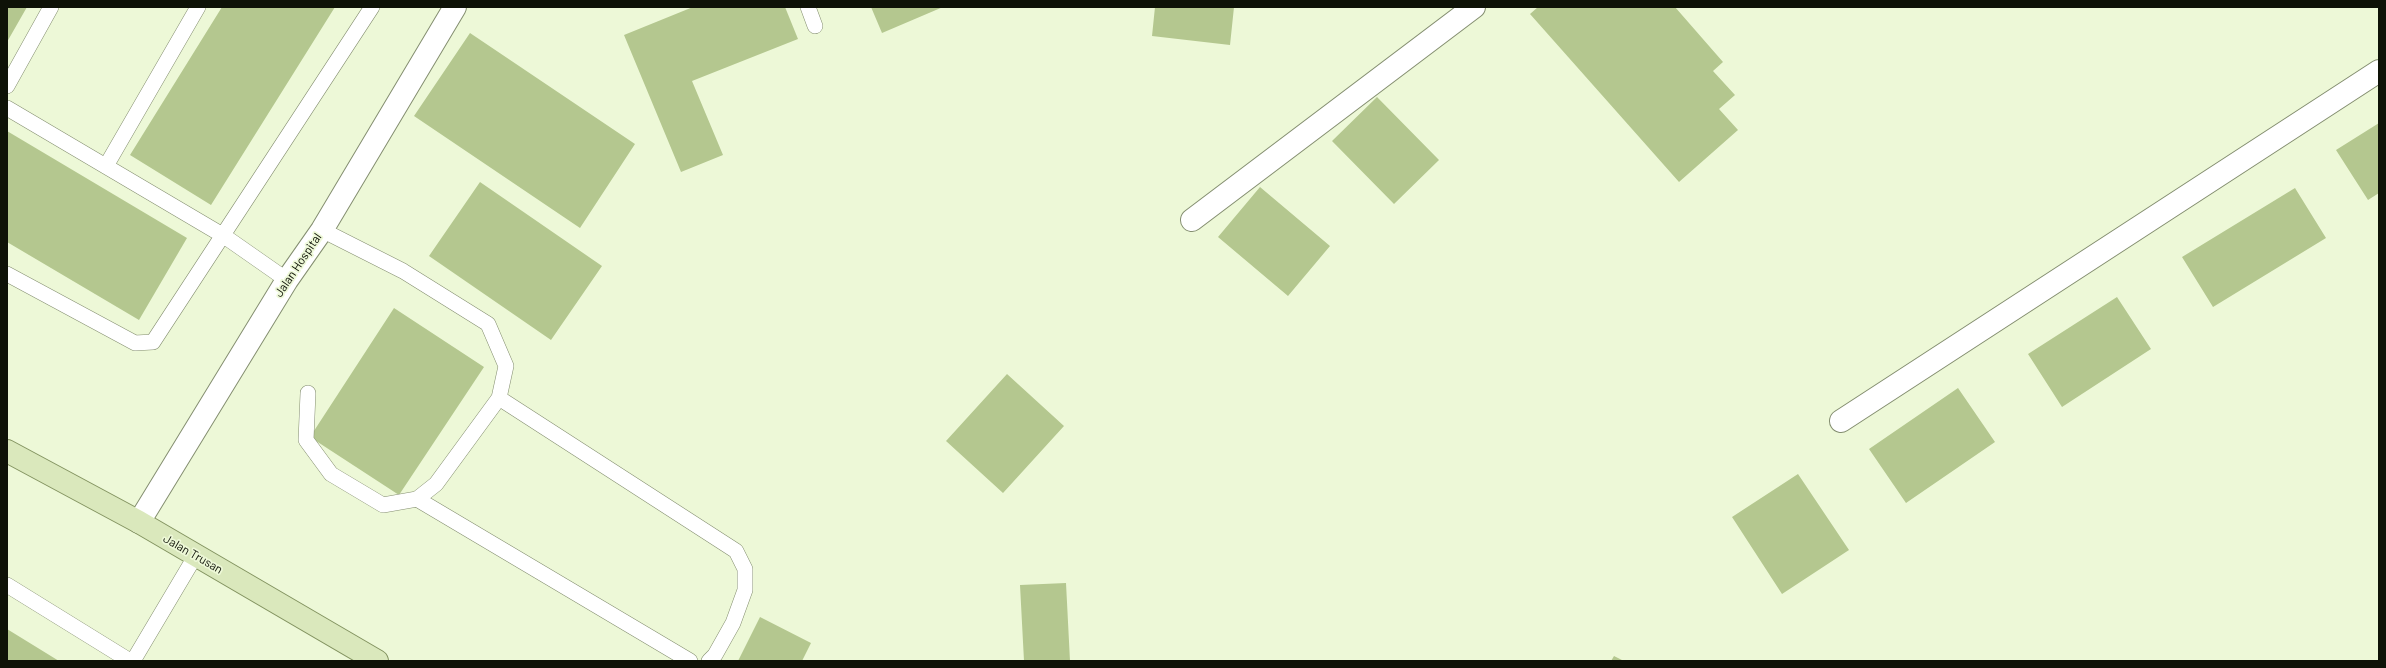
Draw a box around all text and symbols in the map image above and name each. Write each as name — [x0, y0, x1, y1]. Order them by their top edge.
street label: Jalan Hospital — [271, 230, 325, 300]
street label: Jalan Trusan — [161, 531, 225, 577]

